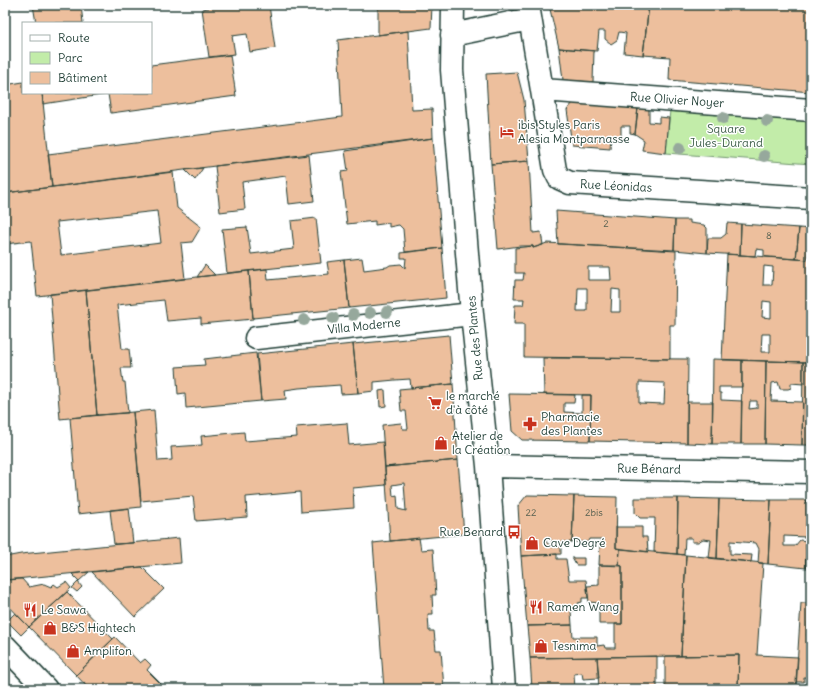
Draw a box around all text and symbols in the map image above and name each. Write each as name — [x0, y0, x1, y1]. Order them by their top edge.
legend — [22, 22, 152, 94]
text: Route — [58, 30, 90, 45]
text: Parc — [58, 50, 83, 65]
text: Bâtiment — [58, 70, 107, 85]
street label: Rue Olivier Noyer — [629, 89, 725, 110]
place label: ibis Styles Paris Alesia Montparnasse — [518, 117, 630, 146]
park label: Square Jules-Durand — [689, 121, 763, 150]
hotel icon: ibis Styles Paris Alesia Montparnasse — [499, 124, 515, 140]
street label: Rue Léonidas — [580, 176, 652, 195]
house number: 2 — [603, 217, 609, 230]
house number: 8 — [766, 229, 772, 242]
street label: Rue des Plantes — [463, 295, 486, 381]
street label: Villa Moderne — [327, 314, 401, 337]
place label: le marché d'à côté — [446, 388, 500, 417]
supermarket icon: le marché d'à côté — [427, 395, 443, 411]
place label: Pharmacie des Plantes — [541, 409, 602, 438]
pharmacy icon: Pharmacie des Plantes — [522, 416, 538, 432]
place label: Atelier de la Création — [452, 428, 511, 457]
shop icon: Atelier de la Création — [433, 435, 449, 451]
street label: Rue Bénard — [617, 460, 681, 477]
house number: 22 — [526, 506, 537, 519]
house number: 2bis — [585, 506, 603, 519]
place label: Rue Benard — [439, 524, 503, 539]
bus stop icon: Rue Benard — [506, 524, 522, 540]
shop icon: Cave Degré — [524, 535, 540, 551]
place label: Cave Degré — [543, 535, 605, 550]
restaurant icon: Ramen Wang — [528, 599, 544, 615]
place label: Ramen Wang — [547, 599, 619, 614]
restaurant icon: Le Sawa — [22, 602, 38, 618]
place label: Le Sawa — [41, 602, 86, 617]
shop icon: B&S Hightech — [42, 620, 58, 636]
place label: B&S Hightech — [61, 620, 136, 635]
shop icon: Tesnima — [533, 638, 549, 654]
place label: Tesnima — [552, 638, 597, 653]
shop icon: Amplifon — [65, 643, 81, 659]
place label: Amplifon — [84, 643, 132, 658]

